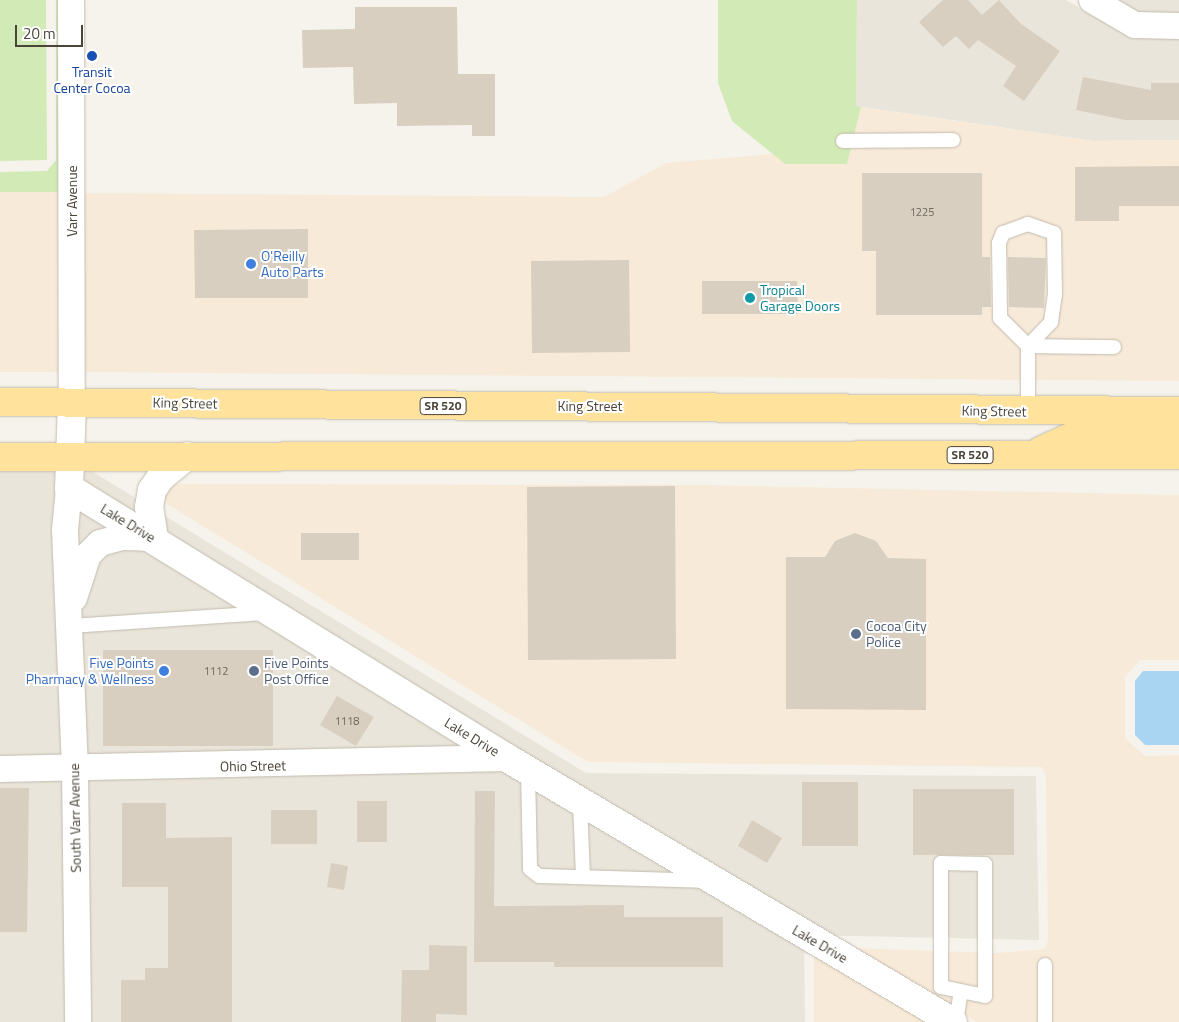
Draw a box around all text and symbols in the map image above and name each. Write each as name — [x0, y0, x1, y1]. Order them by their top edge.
scale bar — [18, 15, 85, 47]
text: 20 m — [23, 22, 56, 45]
marker: Transit Center Cocoa — [86, 50, 98, 62]
place label: Transit Center Cocoa — [53, 64, 131, 96]
street label: Varr Avenue — [64, 165, 80, 237]
house number: 1225 — [910, 205, 934, 219]
place label: O'Reilly Auto Parts — [261, 248, 324, 280]
marker: O'Reilly Auto Parts — [245, 258, 257, 270]
place label: Tropical Garage Doors — [760, 282, 840, 314]
marker: Tropical Garage Doors — [744, 292, 756, 304]
street label: King Street — [152, 394, 218, 412]
road number: SR 520 — [419, 396, 467, 416]
street label: King Street — [558, 398, 622, 414]
street label: King Street — [961, 402, 1027, 420]
road number: SR 520 — [946, 446, 994, 464]
street label: Lake Drive — [98, 500, 158, 546]
place label: Cocoa City Police — [866, 618, 927, 650]
marker: Cocoa City Police — [850, 628, 862, 640]
place label: Five Points Pharmacy & Wellness — [26, 655, 154, 688]
place label: Five Points Post Office — [264, 655, 329, 688]
house number: 1112 — [204, 664, 228, 678]
marker: Five Points Pharmacy & Wellness — [158, 665, 170, 677]
marker: Five Points Post Office — [248, 665, 260, 677]
house number: 1118 — [335, 714, 359, 728]
street label: Lake Drive — [442, 714, 502, 760]
street label: Ohio Street — [220, 757, 286, 775]
street label: South Varr Avenue — [66, 763, 84, 873]
street label: Lake Drive — [789, 921, 851, 967]

